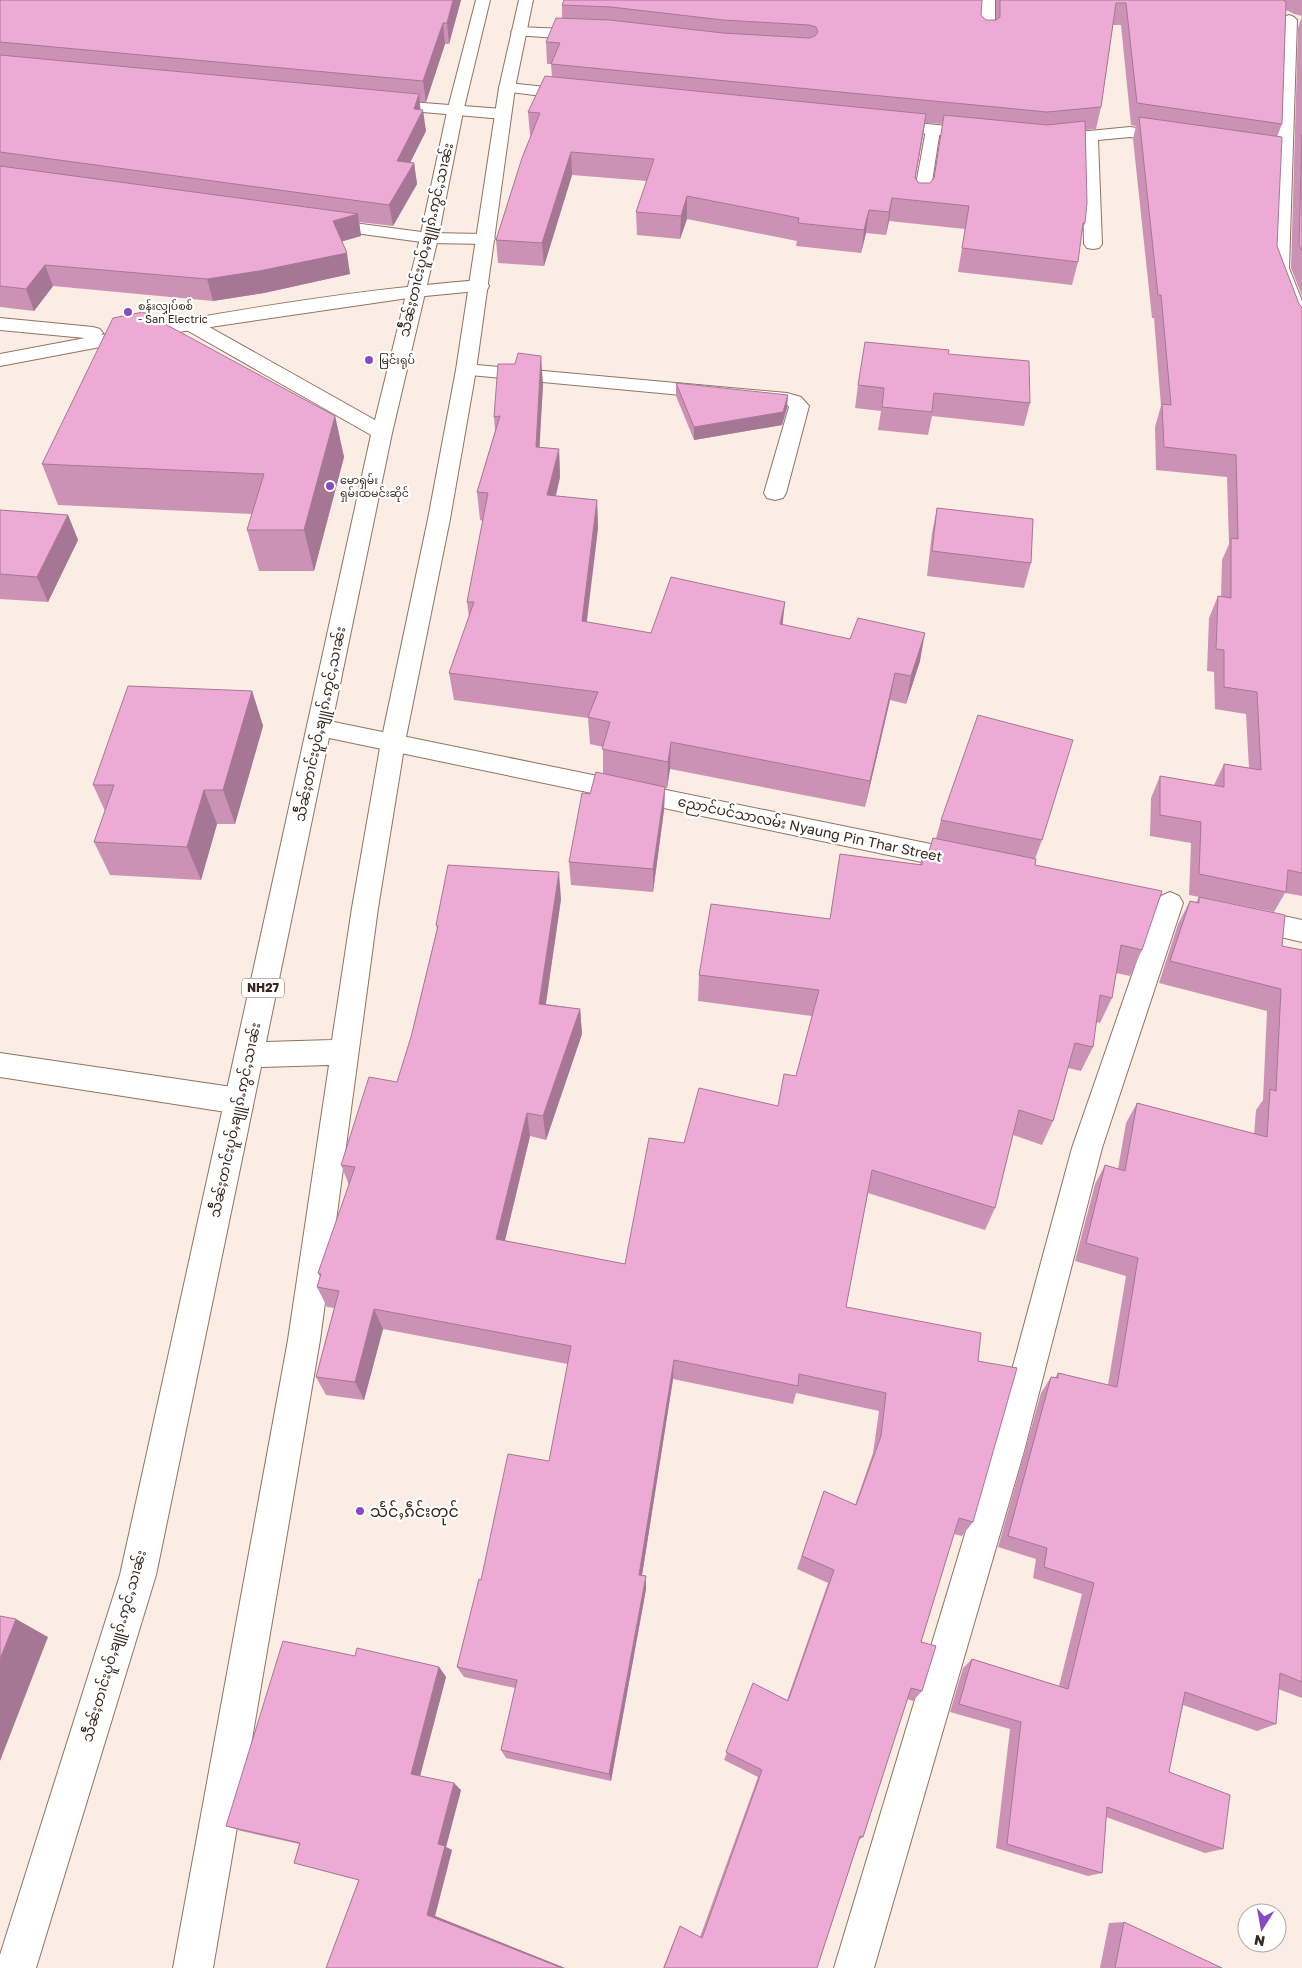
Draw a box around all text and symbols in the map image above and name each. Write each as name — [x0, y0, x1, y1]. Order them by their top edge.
street label: သဵႅၼ်ႈတၢင်းပူဝ်ႇၶျူၵ်ႉဢွင်ႇသၢၼ်း — [394, 141, 460, 340]
place label: စန်းလျှပ်စစ် - San Electric — [138, 299, 208, 325]
marker: စန်းလျှပ်စစ် - San Electric — [122, 306, 134, 318]
place label: မြင်းရုပ် — [379, 353, 415, 369]
marker: မြင်းရုပ် — [363, 354, 375, 366]
place label: မောရှမ်း ရှမ်းထမင်းဆိုင် — [340, 473, 409, 502]
marker: မောရှမ်း ရှမ်းထမင်းဆိုင် — [324, 480, 336, 492]
street label: သဵႅၼ်ႈတၢင်းပူဝ်ႇၶျူၵ်ႉဢွင်ႇသၢၼ်း — [290, 625, 352, 824]
street label: ညောင်ပင်သာလမ်း Nyaung Pin Thar Street — [676, 791, 944, 869]
road number: NH27 — [242, 978, 284, 998]
street label: သဵႅၼ်ႈတၢင်းပူဝ်ႇၶျူၵ်ႉဢွင်ႇသၢၼ်း — [205, 1021, 267, 1220]
place label: သႅင်ႇၵဵင်းတုင် — [370, 1500, 459, 1526]
marker: သႅင်ႇၵဵင်းတုင် — [354, 1505, 366, 1517]
street label: သဵႅၼ်ႈတၢင်းပူဝ်ႇၶျူၵ်ႉဢွင်ႇသၢၼ်း — [77, 1548, 153, 1745]
north arrow — [1237, 1903, 1287, 1953]
text: N — [1253, 1932, 1266, 1951]

